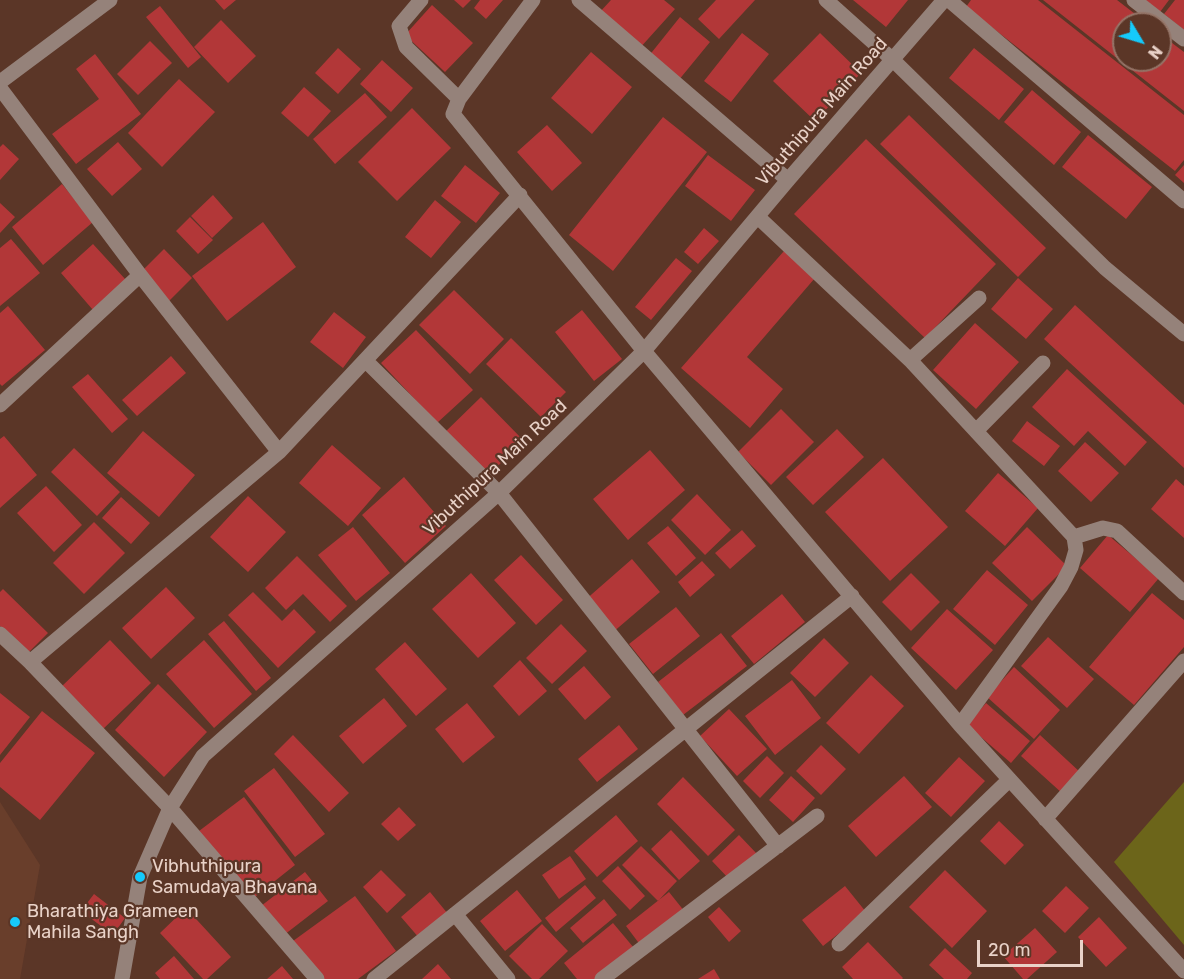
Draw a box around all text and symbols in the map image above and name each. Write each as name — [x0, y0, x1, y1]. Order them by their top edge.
north arrow — [1112, 12, 1172, 72]
street label: Vibuthipura Main Road — [752, 34, 892, 190]
text: N — [1144, 42, 1166, 63]
street label: Vibuthipura Main Road — [418, 396, 572, 540]
place label: Vibhuthipura Samudaya Bhavana — [152, 856, 317, 898]
marker: Vibhuthipura Samudaya Bhavana — [133, 870, 147, 884]
place label: Bharathiya Grameen Mahila Sangh — [27, 901, 199, 944]
marker: Bharathiya Grameen Mahila Sangh — [8, 915, 22, 929]
scale bar — [980, 928, 1086, 966]
text: 20 m — [988, 939, 1030, 961]

